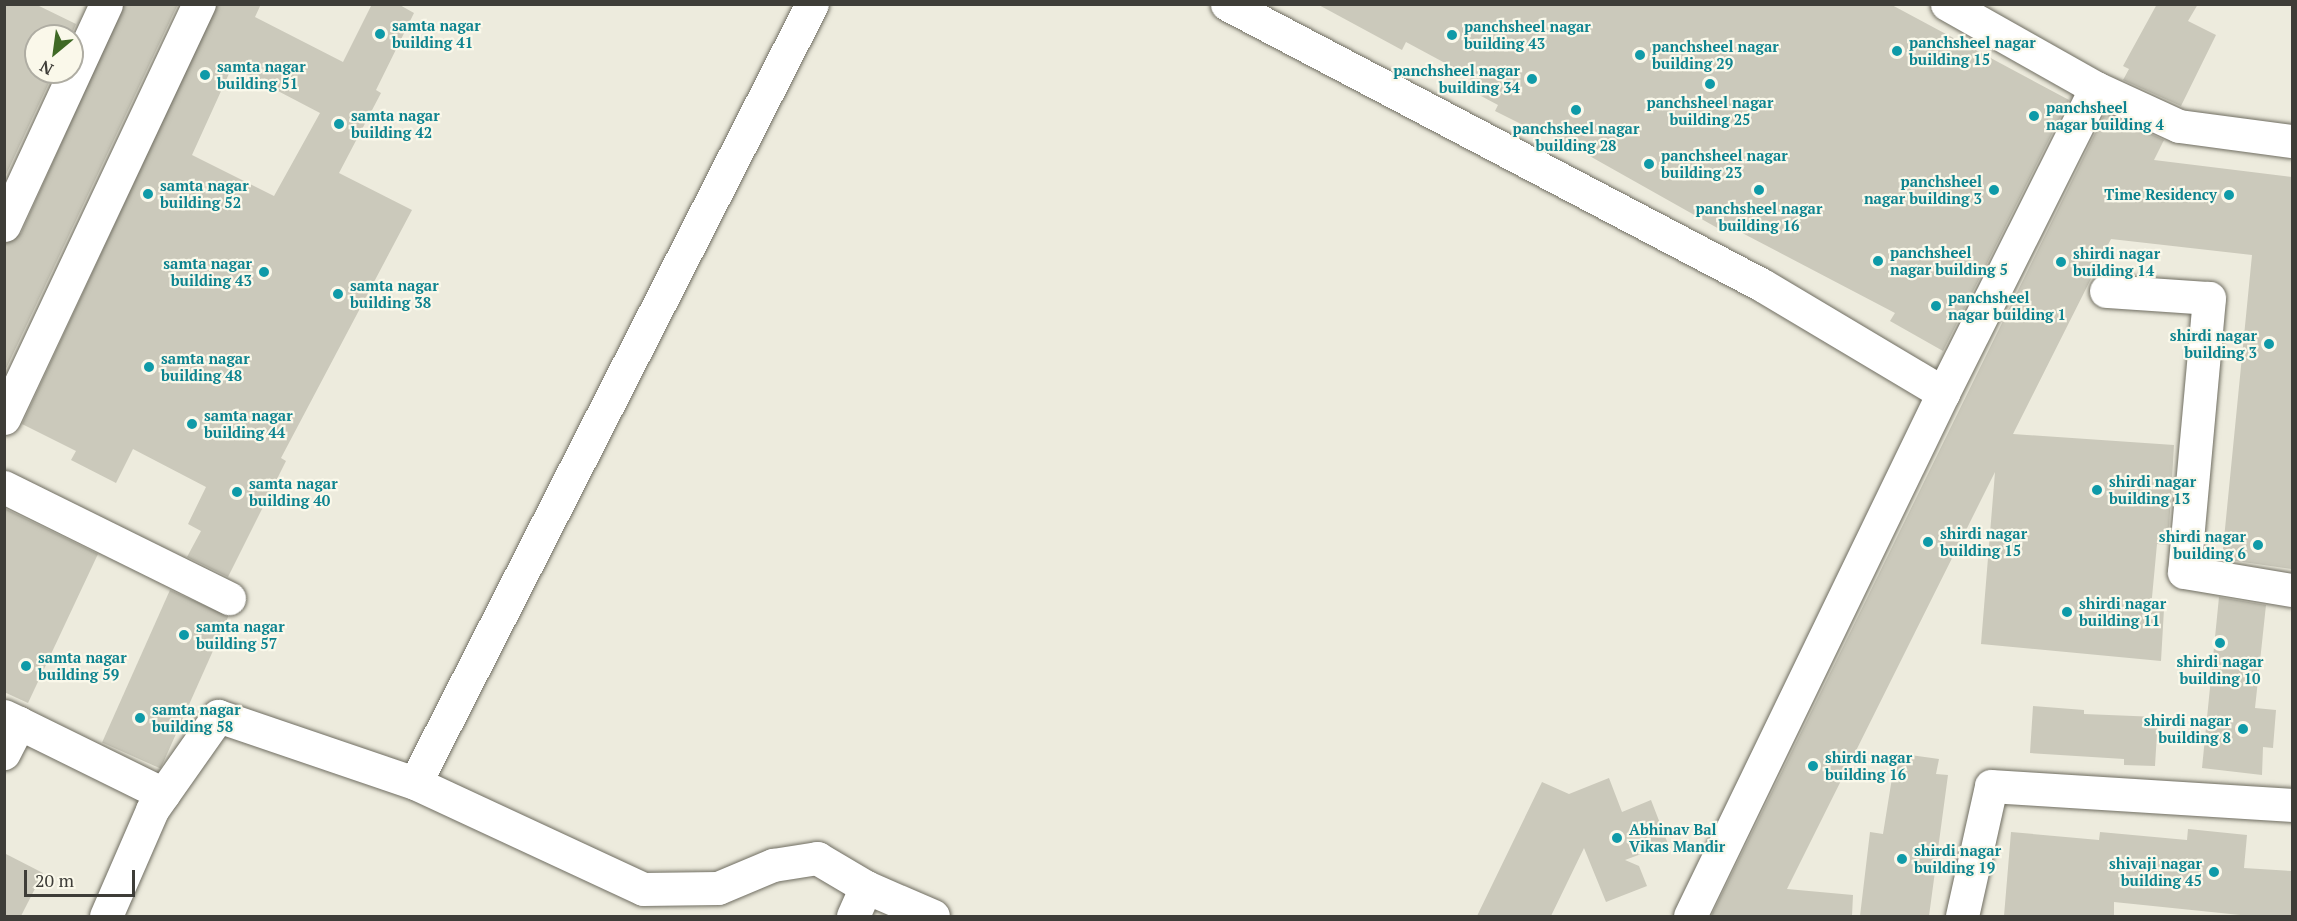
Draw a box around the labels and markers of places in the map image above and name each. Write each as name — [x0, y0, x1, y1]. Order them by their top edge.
place label: samta nagar building 41 — [392, 16, 481, 51]
place label: panchsheel nagar building 43 — [1464, 17, 1591, 52]
marker: samta nagar building 41 — [373, 27, 387, 41]
marker: panchsheel nagar building 43 — [1445, 28, 1459, 42]
place label: panchsheel nagar building 15 — [1909, 33, 2036, 68]
place label: panchsheel nagar building 29 — [1652, 37, 1779, 72]
marker: panchsheel nagar building 15 — [1890, 44, 1904, 58]
marker: panchsheel nagar building 29 — [1633, 48, 1647, 62]
place label: samta nagar building 51 — [217, 57, 306, 92]
place label: panchsheel nagar building 34 — [1393, 61, 1520, 96]
marker: samta nagar building 51 — [198, 68, 212, 82]
marker: panchsheel nagar building 34 — [1525, 72, 1539, 86]
marker: panchsheel nagar building 25 — [1703, 77, 1717, 91]
place label: panchsheel nagar building 25 — [1647, 93, 1773, 128]
place label: panchsheel nagar building 4 — [2046, 98, 2164, 133]
marker: panchsheel nagar building 28 — [1569, 103, 1583, 117]
place label: samta nagar building 42 — [351, 106, 440, 141]
marker: panchsheel nagar building 4 — [2027, 109, 2041, 123]
marker: samta nagar building 42 — [332, 117, 346, 131]
place label: panchsheel nagar building 28 — [1513, 119, 1639, 154]
place label: panchsheel nagar building 23 — [1661, 146, 1788, 181]
marker: panchsheel nagar building 23 — [1642, 157, 1656, 171]
place label: panchsheel nagar building 3 — [1864, 172, 1982, 207]
place label: samta nagar building 52 — [160, 176, 249, 211]
marker: panchsheel nagar building 16 — [1752, 183, 1766, 197]
marker: panchsheel nagar building 3 — [1987, 183, 2001, 197]
place label: Time Residency — [2104, 186, 2217, 204]
marker: samta nagar building 52 — [141, 187, 155, 201]
marker: Time Residency — [2222, 188, 2236, 202]
place label: panchsheel nagar building 16 — [1696, 199, 1822, 234]
place label: panchsheel nagar building 5 — [1890, 243, 2008, 278]
place label: shirdi nagar building 14 — [2073, 244, 2160, 279]
place label: samta nagar building 43 — [163, 254, 252, 289]
marker: panchsheel nagar building 5 — [1871, 254, 1885, 268]
marker: shirdi nagar building 14 — [2054, 255, 2068, 269]
marker: samta nagar building 43 — [257, 265, 271, 279]
place label: samta nagar building 38 — [350, 276, 439, 311]
marker: samta nagar building 38 — [331, 287, 345, 301]
place label: panchsheel nagar building 1 — [1948, 288, 2066, 323]
marker: panchsheel nagar building 1 — [1929, 299, 1943, 313]
place label: shirdi nagar building 3 — [2170, 326, 2257, 361]
marker: shirdi nagar building 3 — [2262, 337, 2276, 351]
place label: samta nagar building 48 — [161, 349, 250, 384]
marker: samta nagar building 48 — [142, 360, 156, 374]
place label: samta nagar building 44 — [204, 406, 293, 441]
marker: samta nagar building 44 — [185, 417, 199, 431]
place label: shirdi nagar building 13 — [2109, 472, 2196, 507]
place label: samta nagar building 40 — [249, 474, 338, 509]
marker: shirdi nagar building 13 — [2090, 483, 2104, 497]
marker: samta nagar building 40 — [230, 485, 244, 499]
place label: shirdi nagar building 15 — [1940, 524, 2027, 559]
place label: shirdi nagar building 6 — [2159, 527, 2246, 562]
marker: shirdi nagar building 15 — [1921, 535, 1935, 549]
marker: shirdi nagar building 6 — [2251, 538, 2265, 552]
place label: shirdi nagar building 11 — [2079, 594, 2166, 629]
marker: shirdi nagar building 11 — [2060, 605, 2074, 619]
place label: samta nagar building 57 — [196, 617, 285, 652]
marker: samta nagar building 57 — [177, 628, 191, 642]
marker: shirdi nagar building 10 — [2213, 636, 2227, 650]
place label: samta nagar building 59 — [38, 648, 127, 683]
place label: shirdi nagar building 10 — [2176, 652, 2264, 687]
marker: samta nagar building 59 — [19, 659, 33, 673]
place label: samta nagar building 58 — [152, 700, 241, 735]
marker: samta nagar building 58 — [133, 711, 147, 725]
place label: shirdi nagar building 8 — [2144, 711, 2231, 746]
marker: shirdi nagar building 8 — [2236, 722, 2250, 736]
place label: shirdi nagar building 16 — [1825, 748, 1912, 783]
marker: shirdi nagar building 16 — [1806, 759, 1820, 773]
place label: Abhinav Bal Vikas Mandir — [1629, 820, 1725, 855]
marker: Abhinav Bal Vikas Mandir — [1610, 831, 1624, 845]
place label: shirdi nagar building 19 — [1914, 841, 2001, 876]
marker: shirdi nagar building 19 — [1895, 852, 1909, 866]
place label: shivaji nagar building 45 — [2109, 854, 2202, 889]
marker: shivaji nagar building 45 — [2207, 865, 2221, 879]

